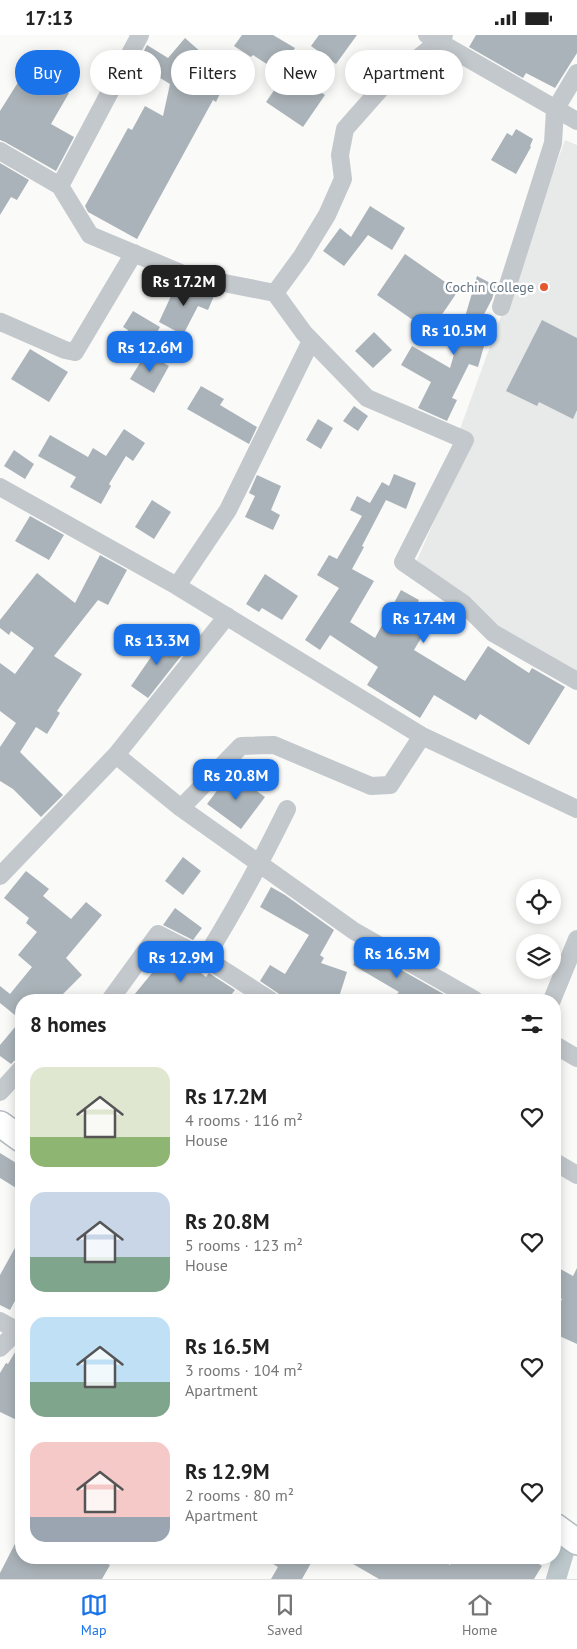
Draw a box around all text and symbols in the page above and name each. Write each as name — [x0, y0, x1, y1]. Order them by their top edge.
text: 17:13 — [25, 6, 73, 30]
chip: Buy — [15, 50, 80, 95]
chip: Rent — [90, 50, 161, 95]
chip: Filters — [171, 50, 255, 95]
chip: New — [265, 50, 335, 95]
chip: Apartment — [345, 50, 463, 95]
pin: Rs 17.2M — [132, 265, 236, 307]
text: Rs 17.2M — [153, 271, 215, 291]
place label: Cochin College — [445, 278, 534, 296]
marker: Cochin College — [538, 281, 550, 293]
pin: Rs 10.5M — [402, 313, 506, 356]
text: Rs 10.5M — [422, 320, 486, 340]
pin: Rs 12.6M — [98, 331, 202, 373]
text: Rs 12.6M — [118, 337, 182, 357]
pin: Rs 17.4M — [372, 601, 476, 644]
text: Rs 17.4M — [393, 608, 455, 628]
pin: Rs 13.3M — [105, 623, 209, 666]
text: Rs 13.3M — [125, 630, 189, 650]
pin: Rs 20.8M — [184, 759, 288, 801]
text: Rs 20.8M — [204, 765, 268, 785]
map controls — [516, 879, 561, 979]
button: locate — [516, 879, 561, 924]
button: layers — [516, 934, 561, 979]
pin: Rs 16.5M — [345, 937, 449, 979]
pin: Rs 12.9M — [129, 941, 233, 983]
text: Rs 16.5M — [365, 943, 429, 963]
text: Rs 12.9M — [149, 947, 213, 967]
icon: filters — [518, 1010, 546, 1038]
text: 8 homes — [30, 1011, 106, 1038]
text: Rs 17.2M — [185, 1083, 267, 1110]
icon: home — [70, 1087, 130, 1147]
icon: heart — [518, 1103, 546, 1131]
text: 4 rooms · 116 m² — [185, 1110, 303, 1130]
text: House — [185, 1130, 228, 1150]
text: Rs 20.8M — [185, 1208, 270, 1235]
icon: home — [70, 1212, 130, 1272]
icon: heart — [518, 1228, 546, 1256]
text: 5 rooms · 123 m² — [185, 1235, 303, 1255]
text: House — [185, 1255, 228, 1275]
text: Rs 16.5M — [185, 1333, 270, 1360]
icon: home — [70, 1337, 130, 1397]
icon: heart — [518, 1353, 546, 1381]
text: 3 rooms · 104 m² — [185, 1360, 303, 1380]
text: Apartment — [185, 1380, 258, 1400]
text: Rs 12.9M — [185, 1458, 270, 1485]
icon: home — [70, 1462, 130, 1522]
icon: heart — [518, 1478, 546, 1506]
text: 2 rooms · 80 m² — [185, 1485, 294, 1505]
text: Apartment — [185, 1505, 258, 1525]
tab: Map — [80, 1591, 108, 1639]
tab: Saved — [267, 1591, 303, 1639]
tab: Home — [462, 1591, 497, 1639]

